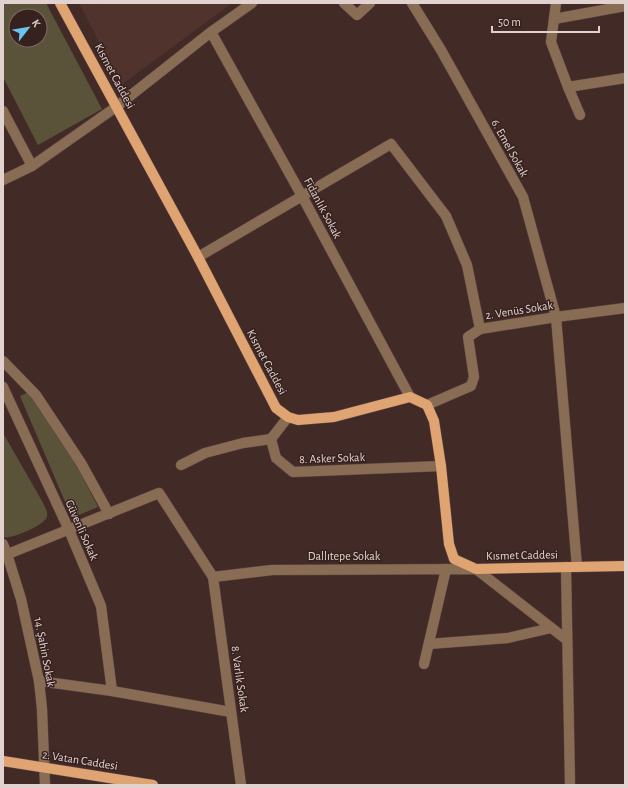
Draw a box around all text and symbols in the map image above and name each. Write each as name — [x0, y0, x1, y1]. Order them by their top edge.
north arrow — [8, 8, 48, 48]
scale bar — [492, 8, 599, 34]
text: 50 m — [498, 16, 521, 28]
text: K — [30, 18, 43, 29]
street label: Kısmet Caddesi — [93, 41, 137, 111]
street label: 6. Emel Sokak — [489, 117, 531, 179]
street label: Fidanlık Sokak — [302, 176, 344, 241]
street label: 2. Venüs Sokak — [484, 299, 554, 321]
street label: Kısmet Caddesi — [245, 327, 289, 397]
street label: 8. Asker Sokak — [299, 451, 366, 465]
street label: Güvenli Sokak — [63, 498, 101, 563]
street label: Kısmet Caddesi — [486, 548, 558, 562]
street label: Dallıtepe Sokak — [308, 550, 381, 562]
street label: 14. Şahin Sokak — [32, 616, 58, 688]
street label: 8. Varlık Sokak — [229, 645, 251, 713]
street label: 2. Vatan Caddesi — [41, 748, 119, 772]

